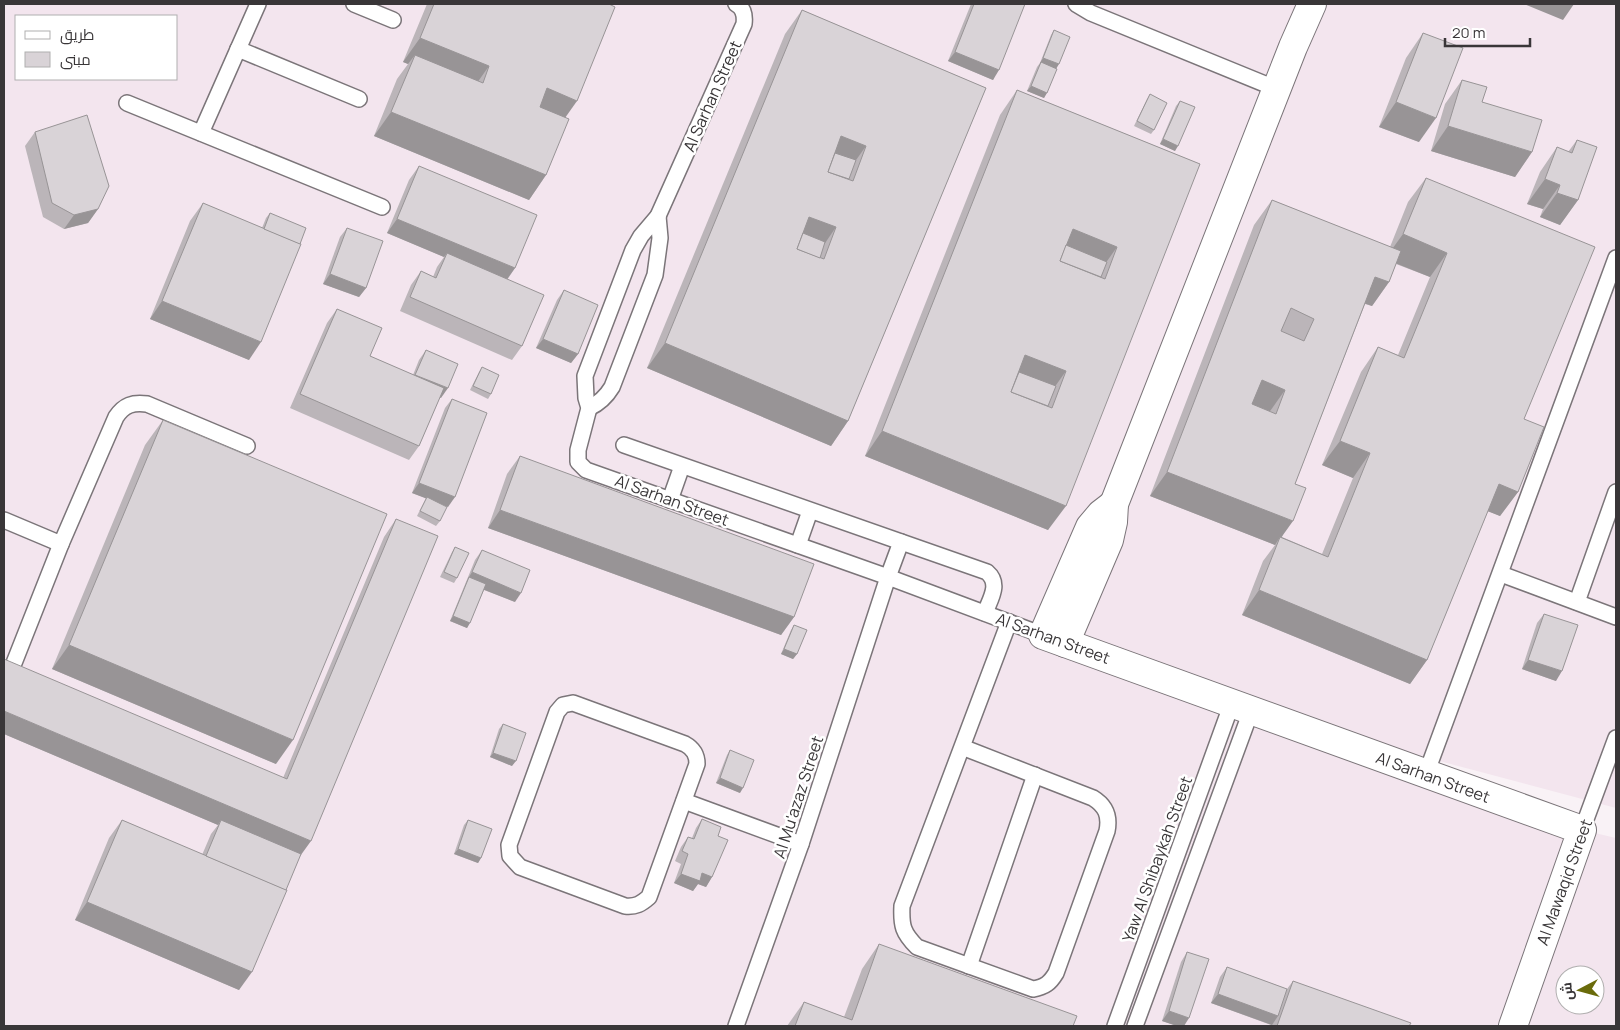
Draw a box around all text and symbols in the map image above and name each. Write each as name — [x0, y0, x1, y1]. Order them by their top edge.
legend — [15, 15, 178, 80]
scale bar — [1445, 15, 1530, 47]
text: 20 m — [1452, 22, 1485, 43]
text: طريق — [60, 24, 94, 45]
street label: Al Sarhan Street — [678, 37, 746, 155]
text: مبنى — [60, 49, 91, 70]
street label: Al Sarhan Street — [612, 469, 732, 531]
street label: Al Sarhan Street — [993, 607, 1113, 669]
street label: Al Mu'azaz Street — [768, 733, 828, 861]
street label: Al Sarhan Street — [1373, 746, 1493, 808]
street label: Yaw Al Shibaykah Street — [1117, 773, 1197, 945]
street label: Al Mawaqid Street — [1531, 816, 1597, 948]
north arrow — [1555, 965, 1605, 1015]
text: ش — [1556, 981, 1577, 1001]

